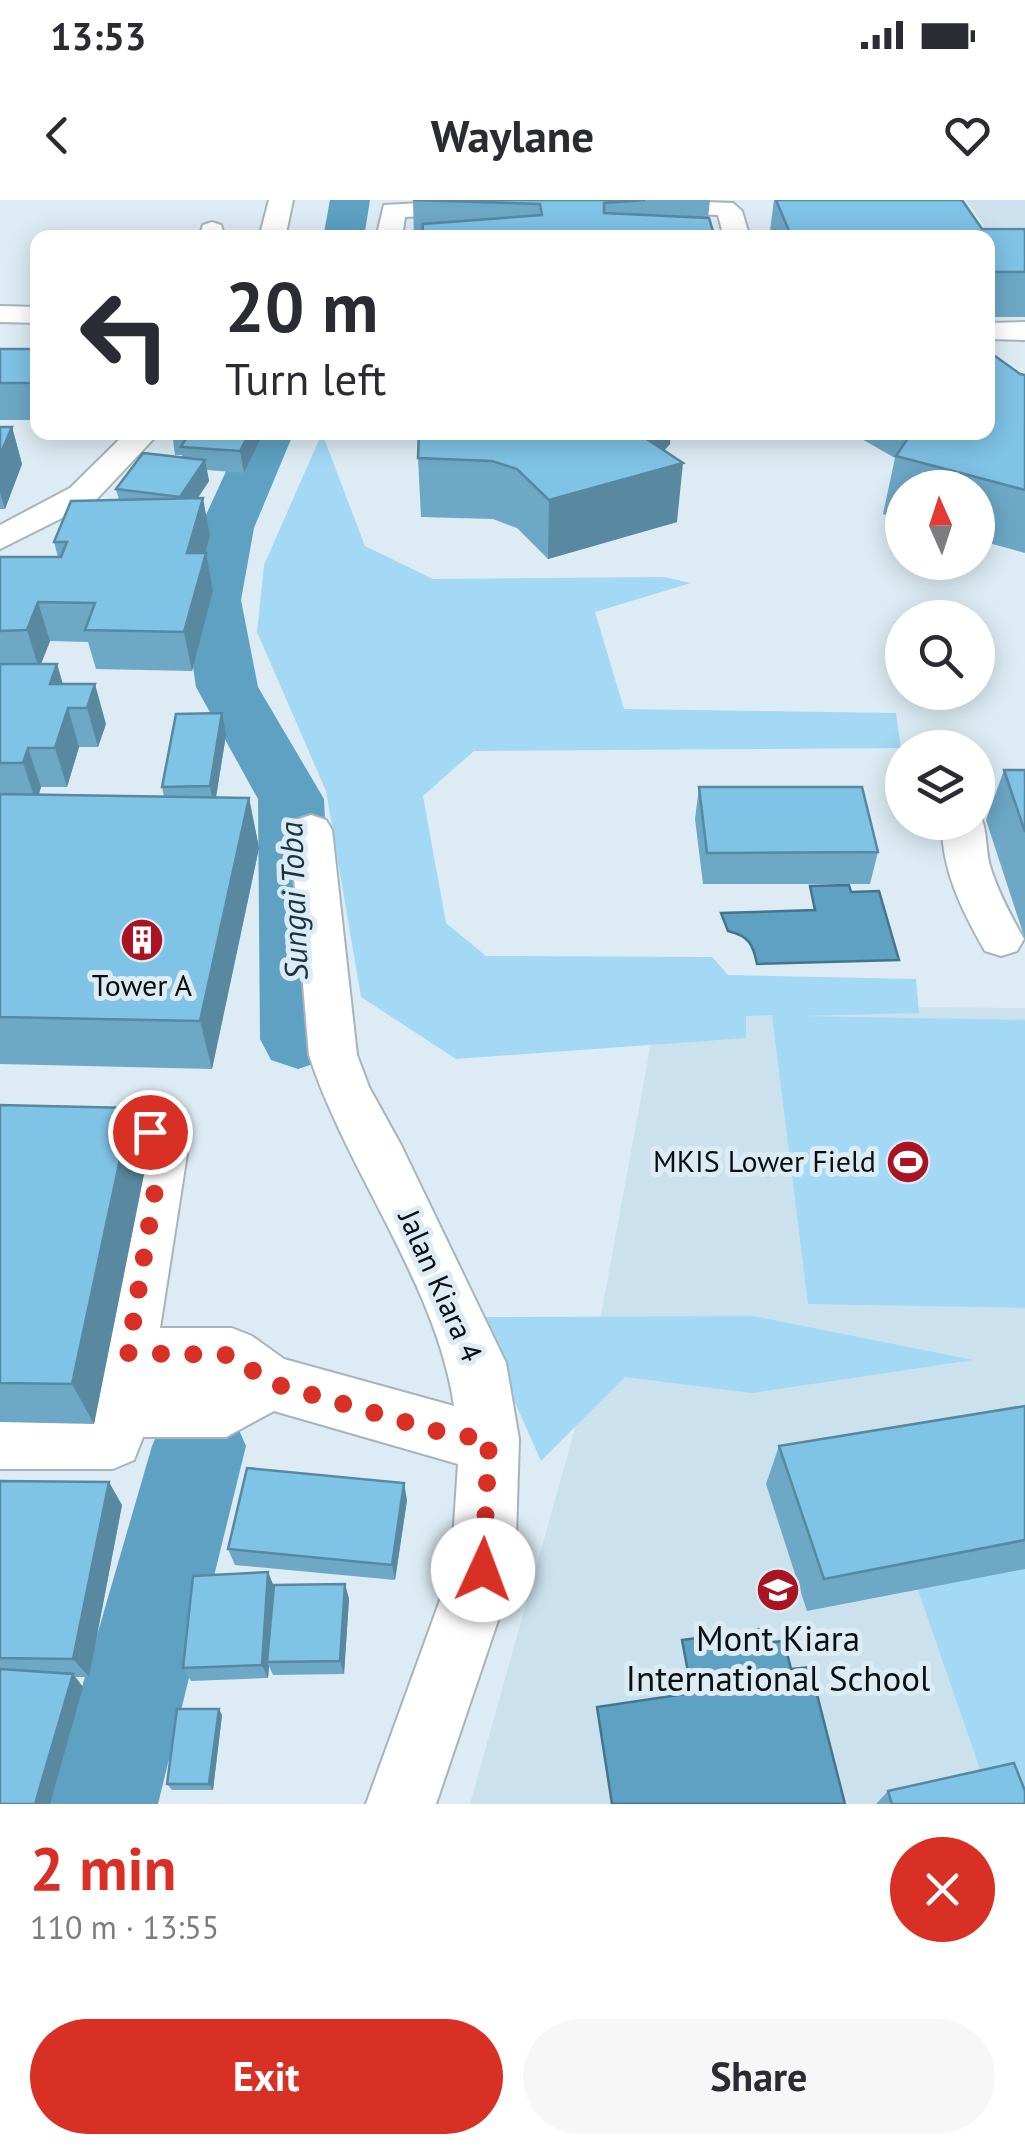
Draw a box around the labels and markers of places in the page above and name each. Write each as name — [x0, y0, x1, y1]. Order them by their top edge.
building icon: Tower A — [119, 917, 165, 963]
place label: Tower A — [92, 965, 193, 1004]
pin — [108, 1090, 193, 1175]
sports icon: MKIS Lower Field — [885, 1139, 931, 1185]
place label: MKIS Lower Field — [653, 1141, 876, 1180]
school or university icon: Mont Kiara International School — [755, 1567, 801, 1613]
place label: Mont Kiara International School — [626, 1615, 930, 1701]

